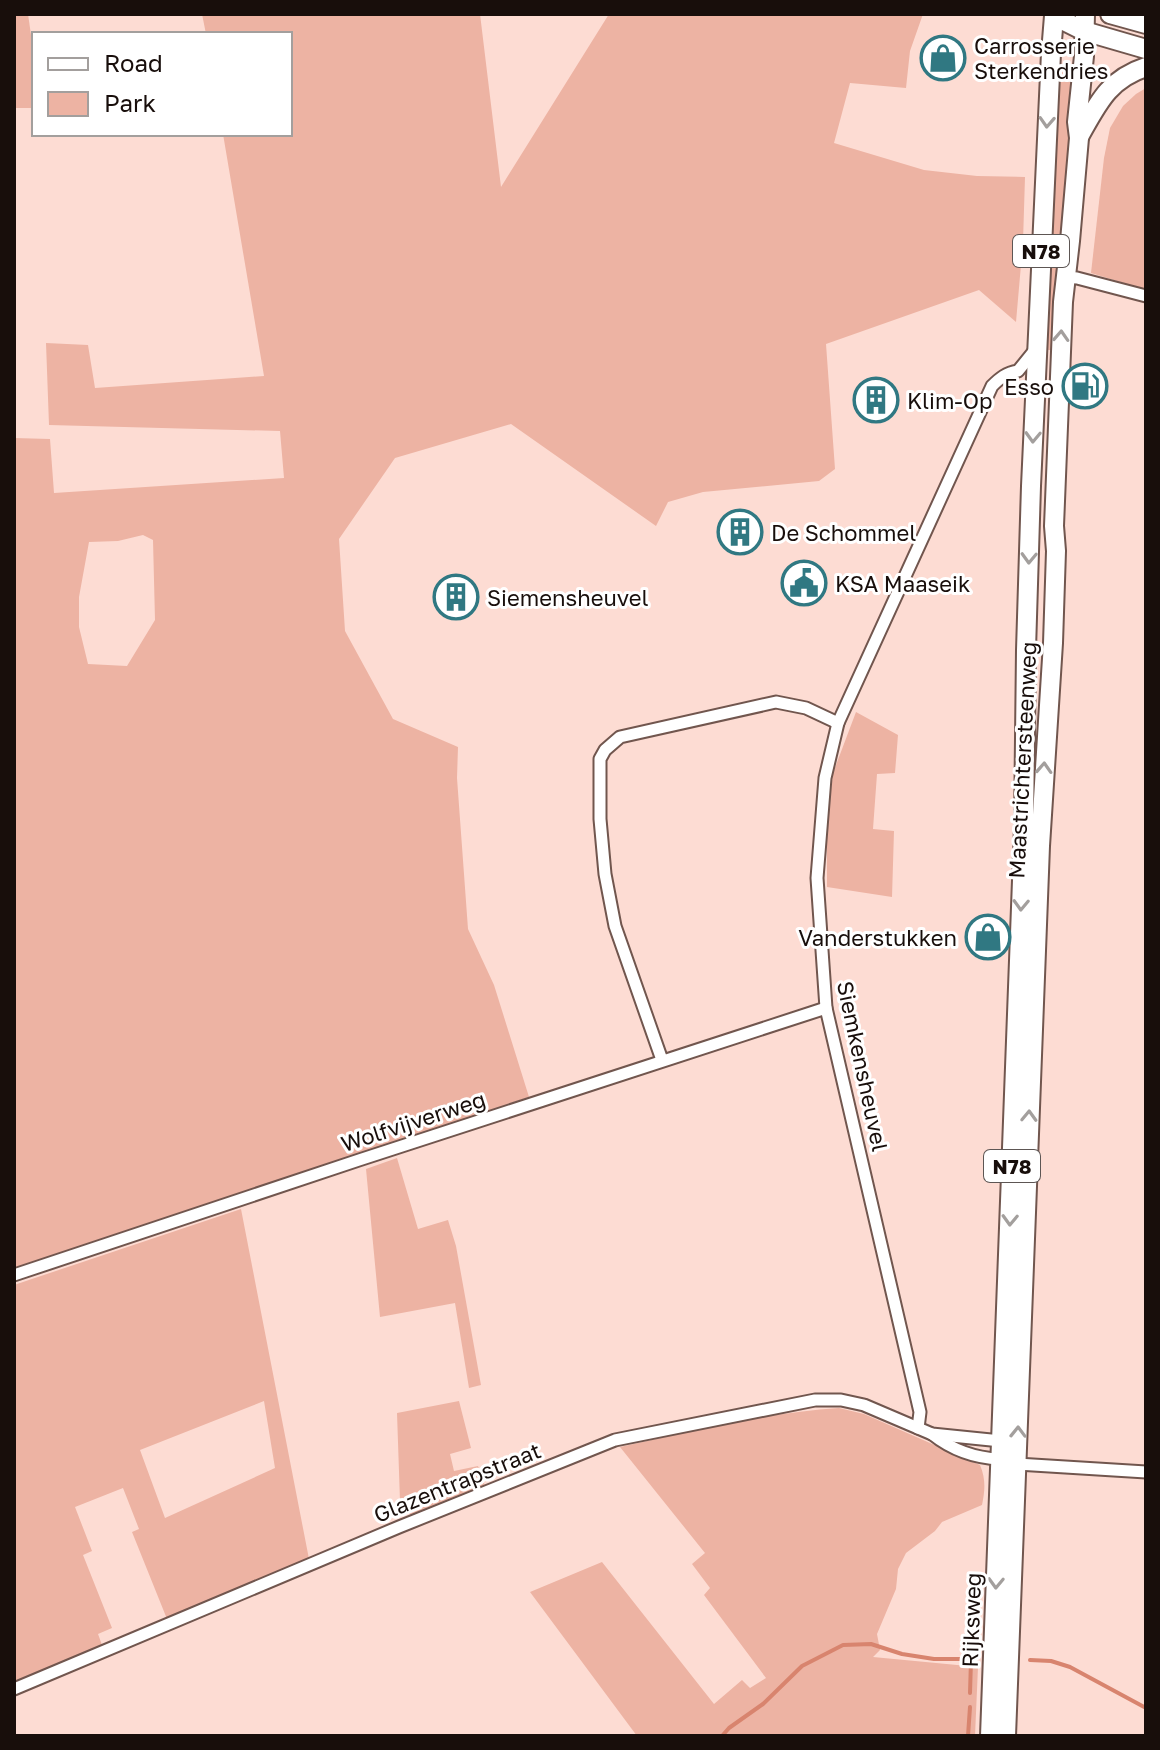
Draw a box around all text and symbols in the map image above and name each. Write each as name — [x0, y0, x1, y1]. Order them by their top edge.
legend — [32, 32, 292, 136]
place label: Carrosserie Sterkendries — [974, 32, 1109, 84]
shop icon: Carrosserie Sterkendries — [919, 34, 967, 82]
text: Road — [104, 48, 163, 77]
text: Park — [104, 88, 156, 117]
one-way arrow — [1039, 116, 1056, 129]
road number: N78 — [1013, 235, 1069, 267]
one-way arrow — [1052, 329, 1069, 342]
fuel station icon: Esso — [1061, 362, 1109, 410]
place label: Esso — [1004, 373, 1054, 400]
building icon: Klim-Op — [852, 376, 900, 424]
place label: Klim-Op — [907, 387, 993, 414]
one-way arrow — [1025, 431, 1042, 444]
building icon: De Schommel — [716, 508, 764, 556]
place label: De Schommel — [771, 519, 916, 546]
one-way arrow — [1021, 552, 1038, 565]
public building icon: KSA Maaseik — [780, 559, 828, 607]
place label: KSA Maaseik — [835, 570, 970, 597]
building icon: Siemensheuvel — [432, 573, 480, 621]
place label: Siemensheuvel — [487, 584, 648, 611]
street label: Maastrichtersteenweg — [1002, 641, 1042, 879]
one-way arrow — [1036, 761, 1053, 774]
one-way arrow — [1013, 899, 1030, 912]
shop icon: Vanderstukken — [964, 913, 1012, 961]
place label: Vanderstukken — [798, 924, 957, 951]
street label: Siemkensheuvel — [832, 978, 894, 1154]
street label: Wolfvijverweg — [337, 1085, 489, 1157]
one-way arrow — [1020, 1109, 1037, 1122]
road number: N78 — [984, 1150, 1040, 1182]
one-way arrow — [1001, 1214, 1018, 1227]
one-way arrow — [1009, 1425, 1026, 1438]
street label: Glazentrapstraat — [370, 1436, 544, 1528]
street label: Rijksweg — [956, 1572, 986, 1668]
one-way arrow — [988, 1577, 1005, 1590]

